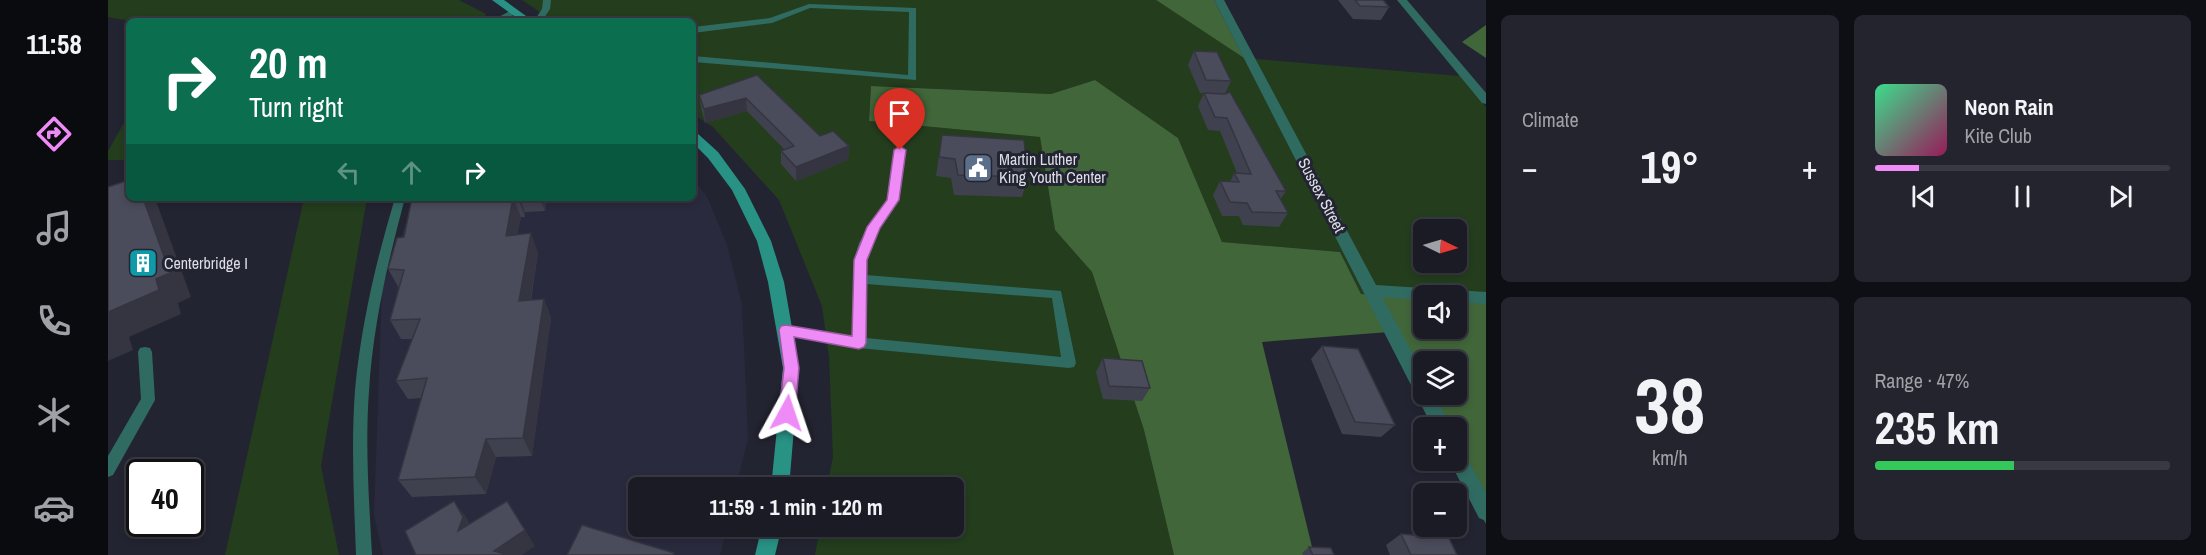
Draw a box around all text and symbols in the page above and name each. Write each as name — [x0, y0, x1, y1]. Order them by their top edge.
text: 11:58 — [26, 26, 82, 62]
text: 20 m — [249, 35, 328, 91]
icon: right — [150, 42, 228, 120]
pin — [874, 88, 925, 150]
text: Turn right — [249, 89, 343, 125]
text: Neon Rain — [1965, 92, 2054, 122]
icon: arrive — [883, 97, 916, 130]
text: Climate — [1522, 106, 1579, 133]
icon: directions — [33, 113, 75, 155]
text: Kite Club — [1965, 122, 2032, 149]
text: 19° — [1640, 136, 1699, 197]
text: − — [1522, 145, 1538, 189]
text: + — [1802, 145, 1817, 189]
place label: Martin Luther King Youth Center — [999, 148, 1106, 188]
public building icon: Martin Luther King Youth Center — [962, 152, 994, 184]
street label: Sussex Street — [1293, 154, 1351, 237]
icon: left — [332, 156, 365, 189]
icon: ahead — [395, 156, 428, 189]
icon: right — [458, 156, 491, 189]
icon: previous — [1907, 180, 1940, 213]
icon: pause — [2006, 180, 2039, 213]
icon: next — [2104, 180, 2137, 213]
icon: music — [33, 207, 75, 249]
north arrow — [1413, 219, 1467, 273]
map controls — [1413, 219, 1467, 537]
building icon: Centerbridge I — [127, 247, 159, 279]
place label: Centerbridge I — [164, 252, 248, 274]
button: sound — [1413, 285, 1467, 339]
icon: phone — [33, 300, 75, 342]
button: layers — [1413, 351, 1467, 405]
text: 38 — [1634, 352, 1705, 457]
text: Range · 47% — [1875, 367, 1969, 394]
position arrow — [755, 381, 819, 445]
icon: climate — [33, 394, 75, 436]
text: 235 km — [1875, 397, 2000, 458]
button: + — [1413, 417, 1467, 471]
text: km/h — [1652, 444, 1688, 471]
speed limit sign: 40 — [126, 459, 204, 537]
button: − — [1413, 483, 1467, 537]
icon: car — [33, 487, 75, 529]
text: 11:59 · 1 min · 120 m — [709, 492, 883, 522]

